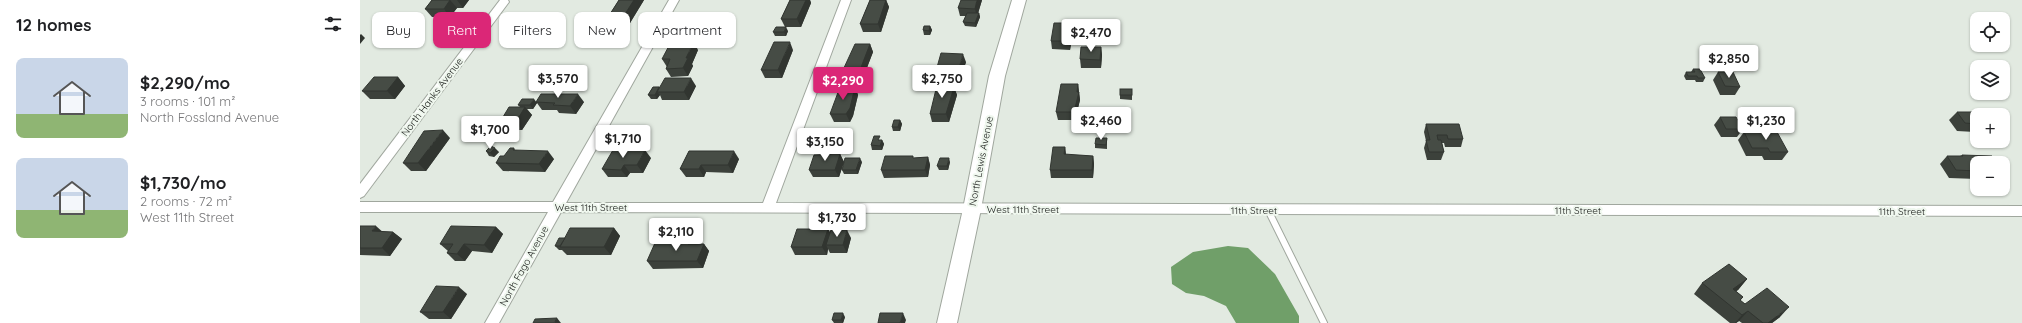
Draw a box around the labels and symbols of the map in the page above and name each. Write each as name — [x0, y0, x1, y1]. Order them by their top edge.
pin: $2,470 — [1058, 19, 1124, 53]
pin: $2,850 — [1696, 45, 1762, 79]
street label: North Hanks Avenue — [398, 55, 466, 139]
pin: $3,570 — [525, 65, 591, 99]
pin: $2,750 — [909, 65, 975, 99]
pin: $2,290 — [810, 67, 876, 101]
pin: $2,460 — [1068, 107, 1134, 141]
pin: $1,230 — [1733, 107, 1799, 141]
street label: North Lewis Avenue — [966, 115, 996, 207]
pin: $1,700 — [457, 116, 523, 150]
pin: $1,710 — [590, 125, 656, 159]
pin: $3,150 — [792, 128, 858, 162]
street label: West 11th Street — [555, 201, 628, 214]
street label: West 11th Street — [987, 203, 1060, 216]
pin: $1,730 — [804, 204, 870, 238]
street label: 11th Street — [1231, 204, 1278, 217]
street label: 11th Street — [1555, 204, 1602, 217]
street label: 11th Street — [1879, 205, 1926, 218]
pin: $2,110 — [643, 218, 709, 252]
street label: North Fago Avenue — [497, 223, 552, 308]

